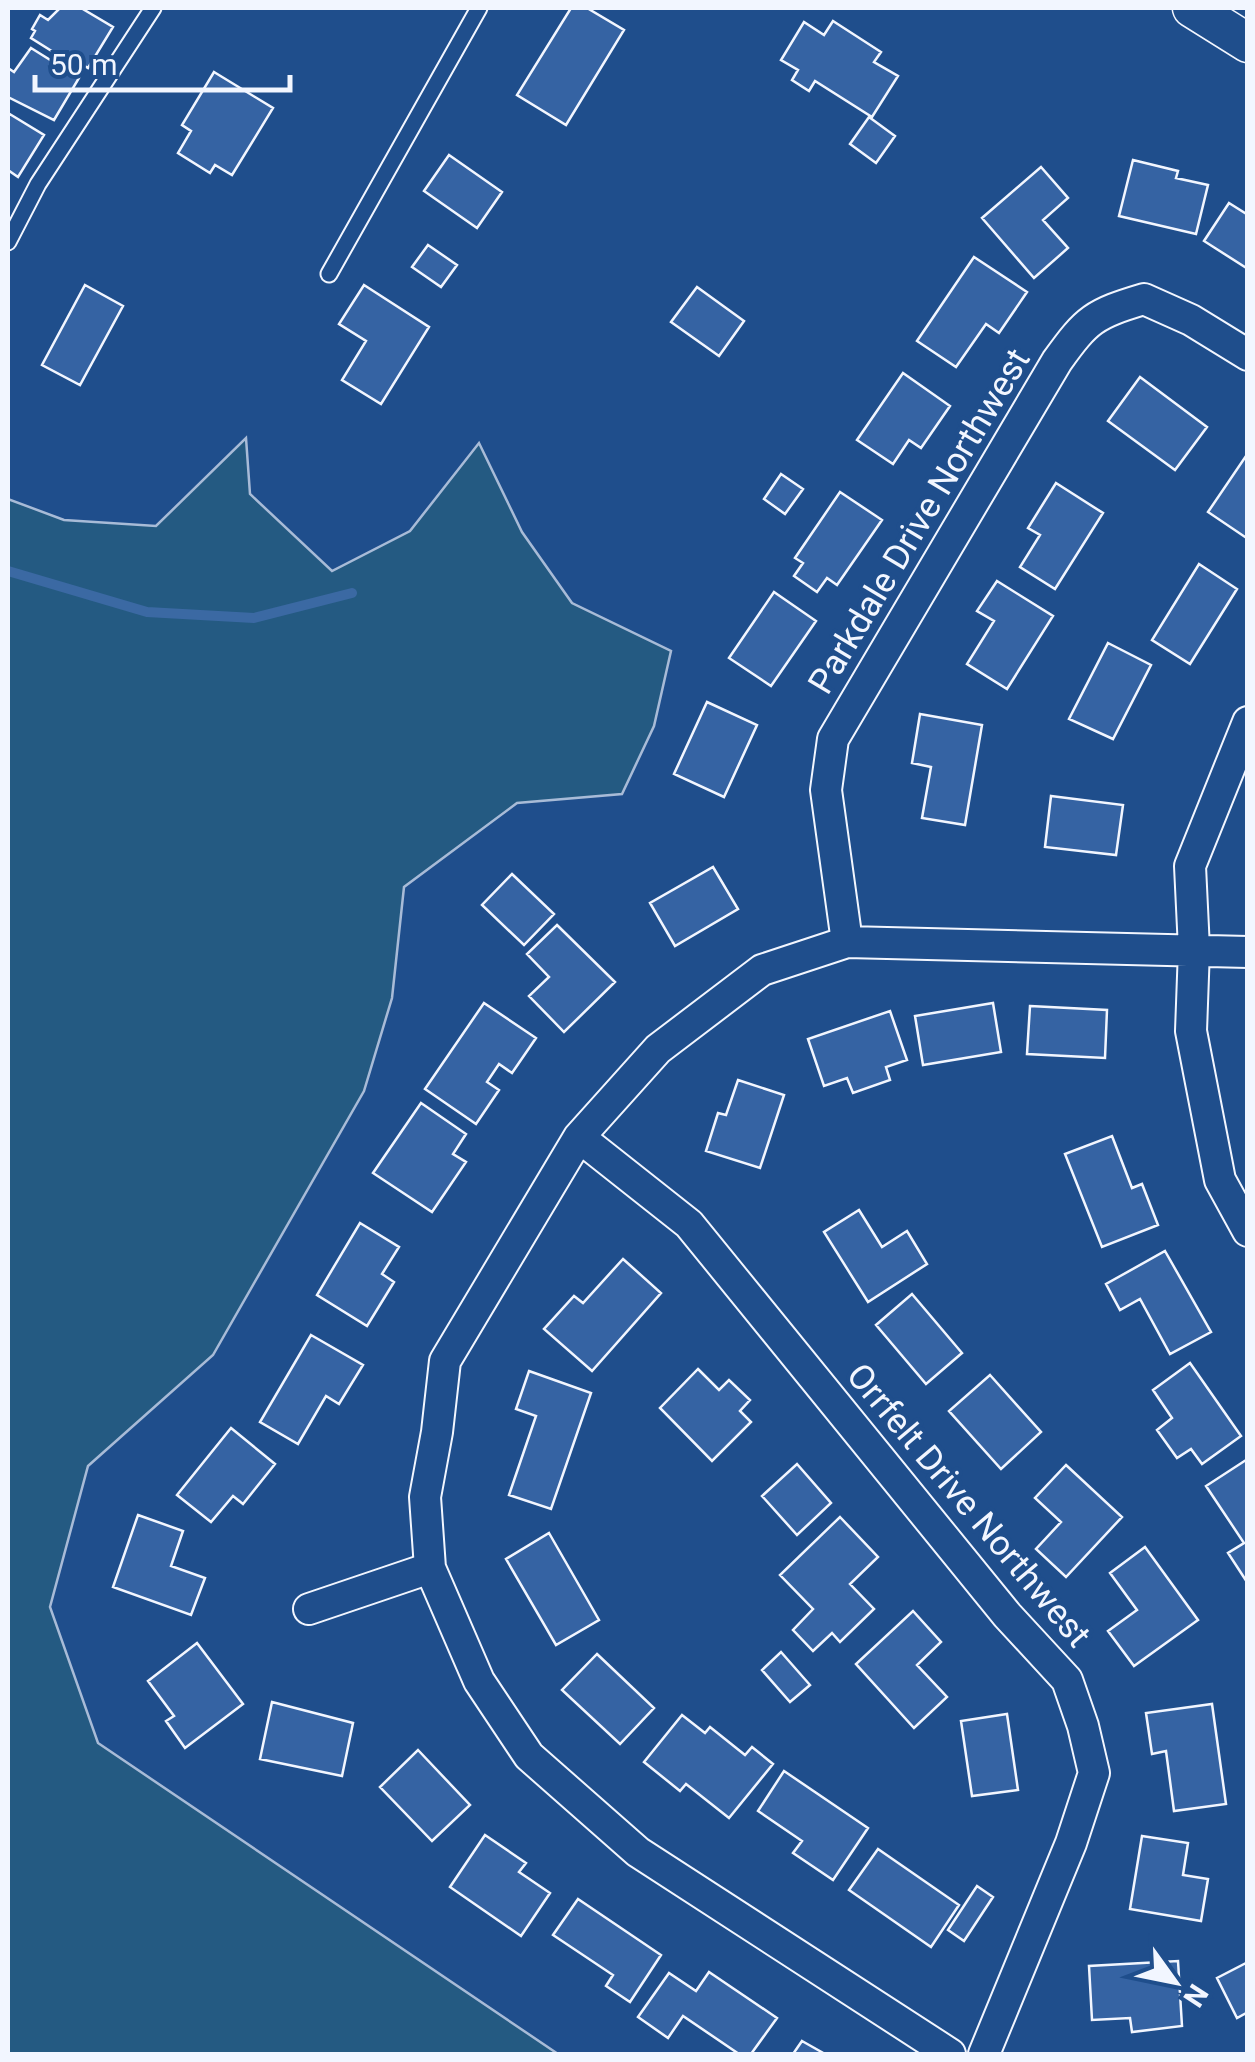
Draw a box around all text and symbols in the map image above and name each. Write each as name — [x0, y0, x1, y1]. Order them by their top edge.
scale bar — [35, 30, 290, 92]
text: 50 m — [50, 47, 117, 82]
street label: Parkdale Drive Northwest — [800, 342, 1039, 701]
street label: Orrfelt Drive Northwest — [838, 1355, 1099, 1655]
north arrow — [1125, 1932, 1225, 2032]
text: N — [1176, 1978, 1215, 2013]

